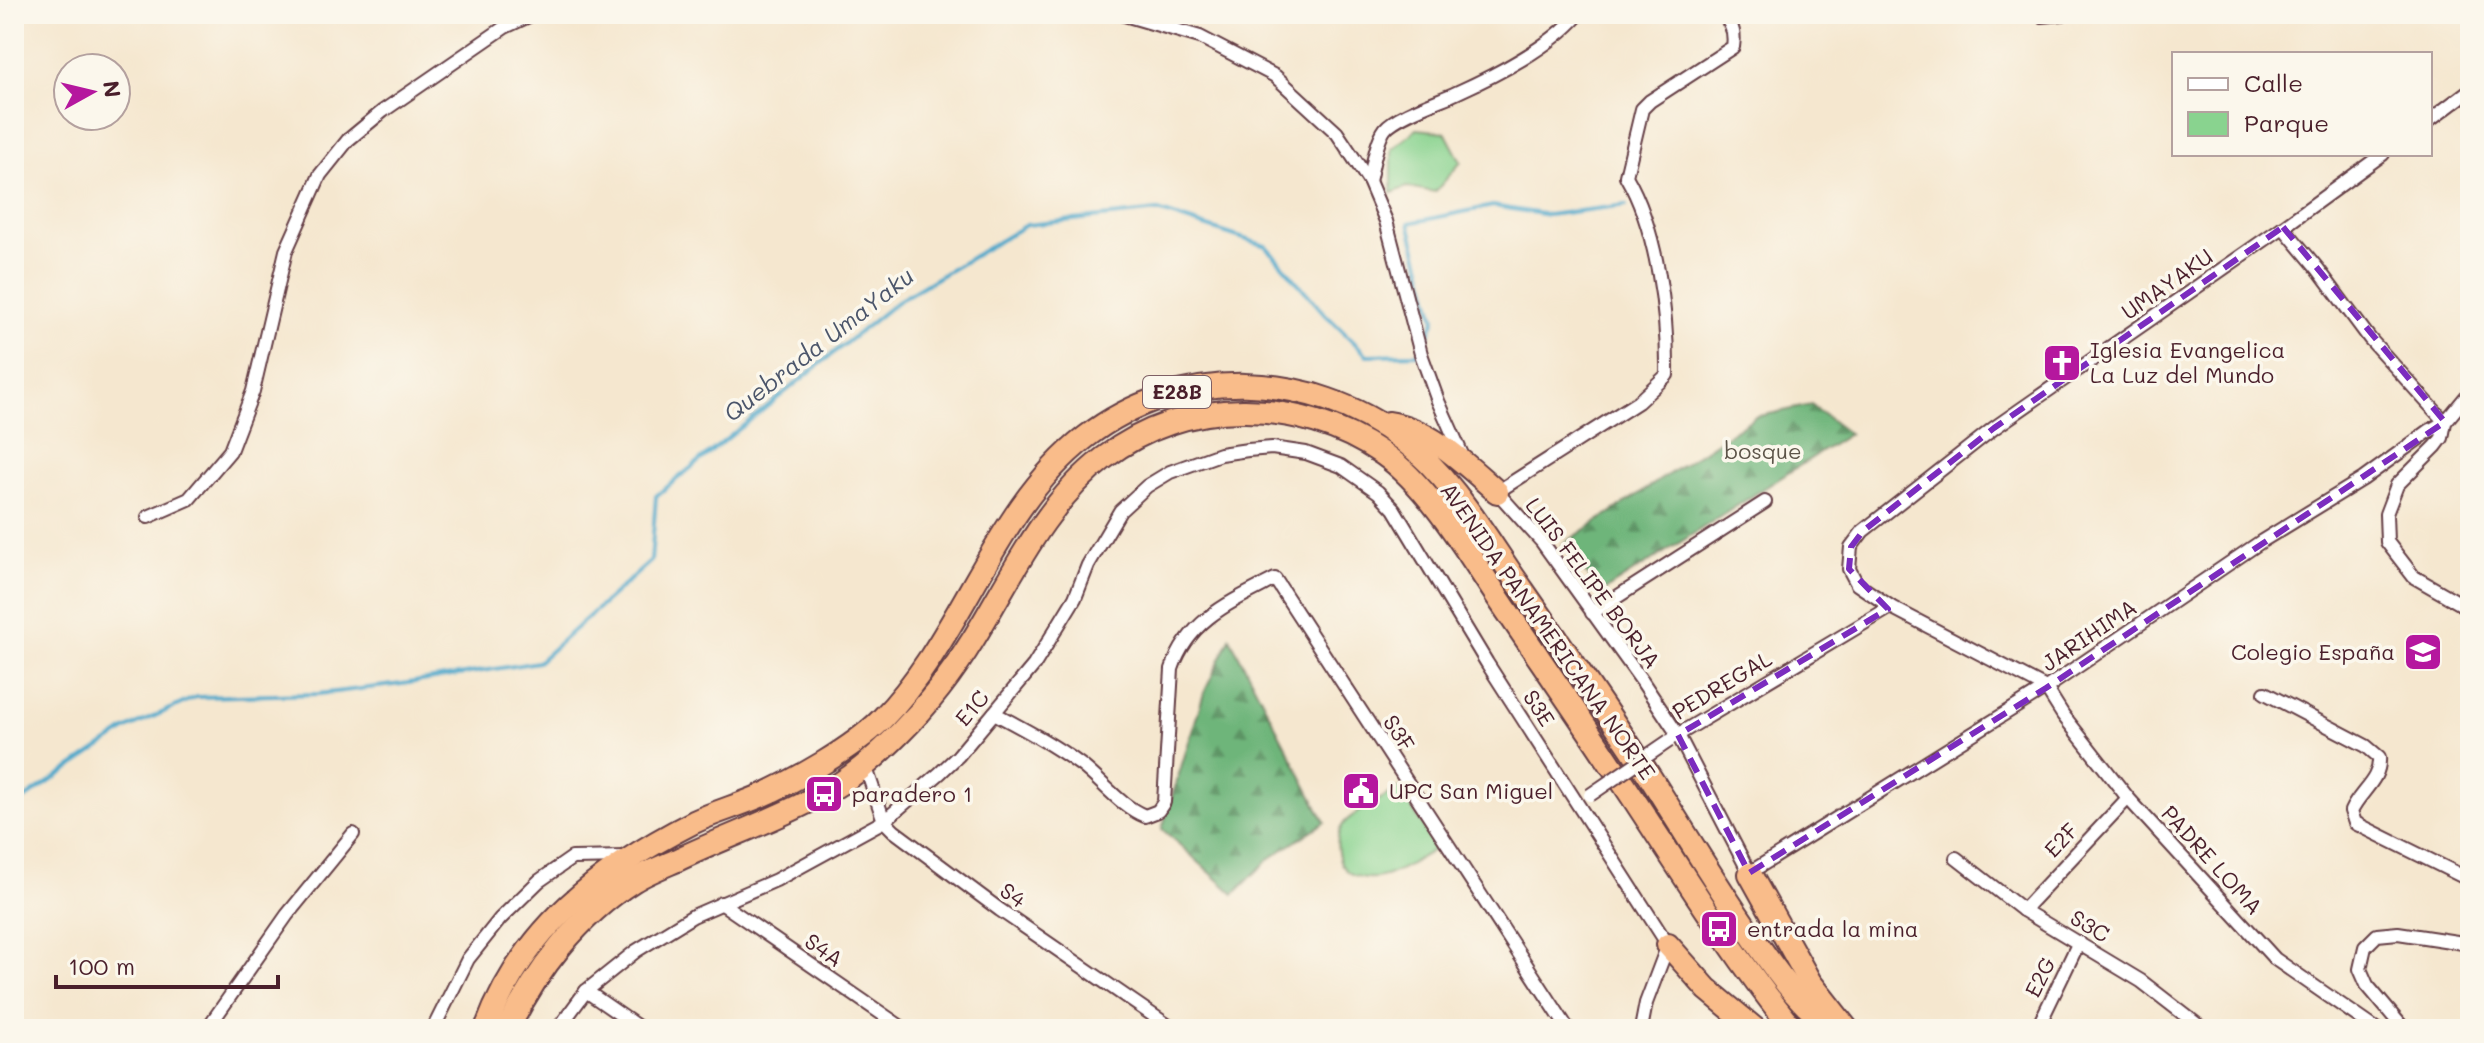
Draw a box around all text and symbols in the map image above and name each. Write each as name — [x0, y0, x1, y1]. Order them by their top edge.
north arrow — [52, 52, 132, 132]
legend — [2172, 52, 2432, 156]
text: Calle — [2244, 67, 2303, 98]
text: N — [97, 79, 128, 99]
text: Parque — [2244, 107, 2329, 138]
street label: UMAYAKU — [2115, 242, 2218, 326]
water label: Quebrada UmaYaku — [717, 260, 920, 428]
place label: Iglesia Evangelica La Luz del Mundo — [2090, 335, 2285, 389]
church icon: Iglesia Evangelica La Luz del Mundo — [2041, 342, 2083, 384]
road number: E28B — [1143, 376, 1211, 408]
park label: bosque — [1724, 436, 1802, 465]
street label: AVENIDA PANAMERICANA NORTE — [1434, 476, 1662, 785]
street label: LUIS FELIPE BORJA — [1520, 491, 1667, 674]
street label: JARIHIMA — [2035, 592, 2142, 677]
school or university icon: Colegio España — [2402, 631, 2444, 673]
place label: Colegio España — [2231, 637, 2395, 666]
street label: PEDREGAL — [1667, 643, 1777, 726]
street label: E1C — [948, 684, 995, 732]
street label: S3E — [1517, 684, 1562, 732]
street label: S3F — [1377, 709, 1422, 756]
public building icon: UPC San Miguel — [1340, 770, 1382, 812]
bus stop icon: paradero 1 — [803, 773, 845, 815]
place label: UPC San Miguel — [1389, 776, 1553, 805]
place label: paradero 1 — [852, 779, 973, 808]
street label: PADRE LOMA — [2156, 799, 2269, 920]
street label: E2F — [2037, 816, 2084, 863]
street label: S4 — [995, 875, 1032, 914]
street label: S3C — [2065, 903, 2115, 949]
bus stop icon: entrada la mina — [1698, 908, 1740, 950]
place label: entrada la mina — [1747, 914, 1918, 943]
street label: S4A — [799, 926, 849, 973]
scale bar — [56, 939, 278, 989]
text: 100 m — [68, 950, 135, 981]
street label: E2G — [2017, 952, 2062, 1002]

